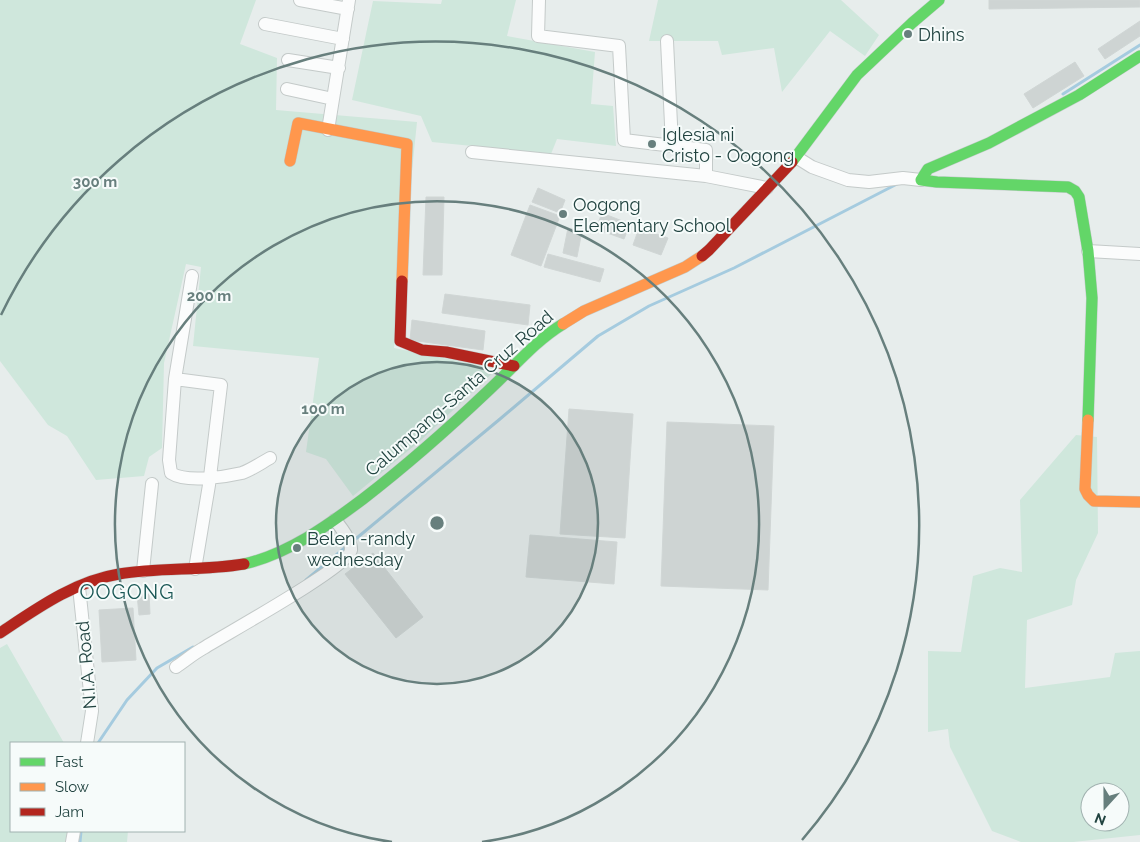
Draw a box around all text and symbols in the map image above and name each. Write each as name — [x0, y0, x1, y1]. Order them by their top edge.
place label: Dhins — [918, 24, 965, 45]
marker: Dhins — [902, 28, 914, 40]
place label: Iglesia ni Cristo - Oogong — [662, 124, 794, 166]
marker: Iglesia ni Cristo - Oogong — [646, 138, 658, 150]
text: 300 m — [73, 173, 117, 191]
place label: Oogong Elementary School — [573, 194, 731, 236]
marker: Oogong Elementary School — [557, 208, 569, 220]
text: 200 m — [187, 287, 231, 305]
street label: Calumpang-Santa Cruz Road — [361, 306, 557, 480]
text: 100 m — [301, 400, 345, 418]
centre of rings — [428, 514, 446, 532]
place label: Belen -randy wednesday — [307, 528, 415, 570]
marker: Belen -randy wednesday — [291, 542, 303, 554]
district label: OOGONG — [79, 580, 175, 604]
street label: N.I.A. Road — [72, 620, 100, 710]
legend — [10, 742, 185, 832]
text: Fast — [55, 753, 83, 771]
text: Slow — [55, 778, 89, 796]
north arrow — [1080, 782, 1130, 832]
text: Jam — [55, 803, 84, 821]
text: N — [1092, 810, 1108, 829]

